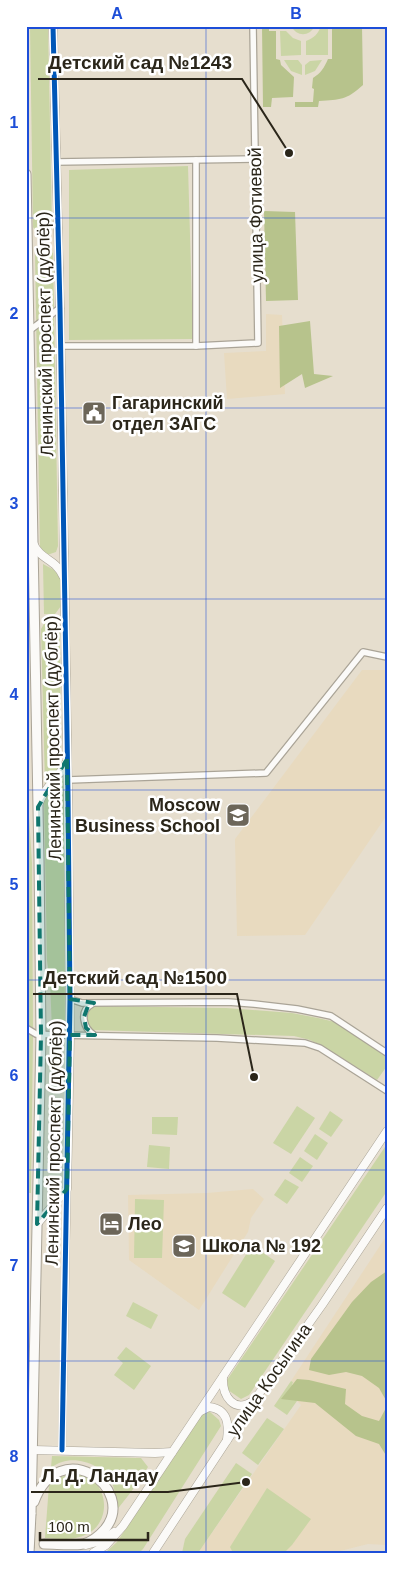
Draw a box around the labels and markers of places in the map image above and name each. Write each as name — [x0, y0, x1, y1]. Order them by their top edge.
callout: Детский сад №1243 — [38, 45, 242, 79]
place label: Гагаринский отдел ЗАГС — [112, 393, 224, 434]
public building icon: Гагаринский отдел ЗАГС — [81, 400, 107, 426]
place label: Moscow Business School — [75, 795, 221, 836]
school or university icon: Moscow Business School — [225, 802, 251, 828]
callout: Детский сад №1500 — [33, 960, 237, 994]
hotel icon: Лео — [98, 1211, 124, 1237]
place label: Лео — [128, 1214, 162, 1234]
school or university icon: Школа № 192 — [171, 1233, 197, 1259]
place label: Школа № 192 — [202, 1236, 321, 1256]
callout: Л. Д. Ландау — [31, 1458, 168, 1492]

